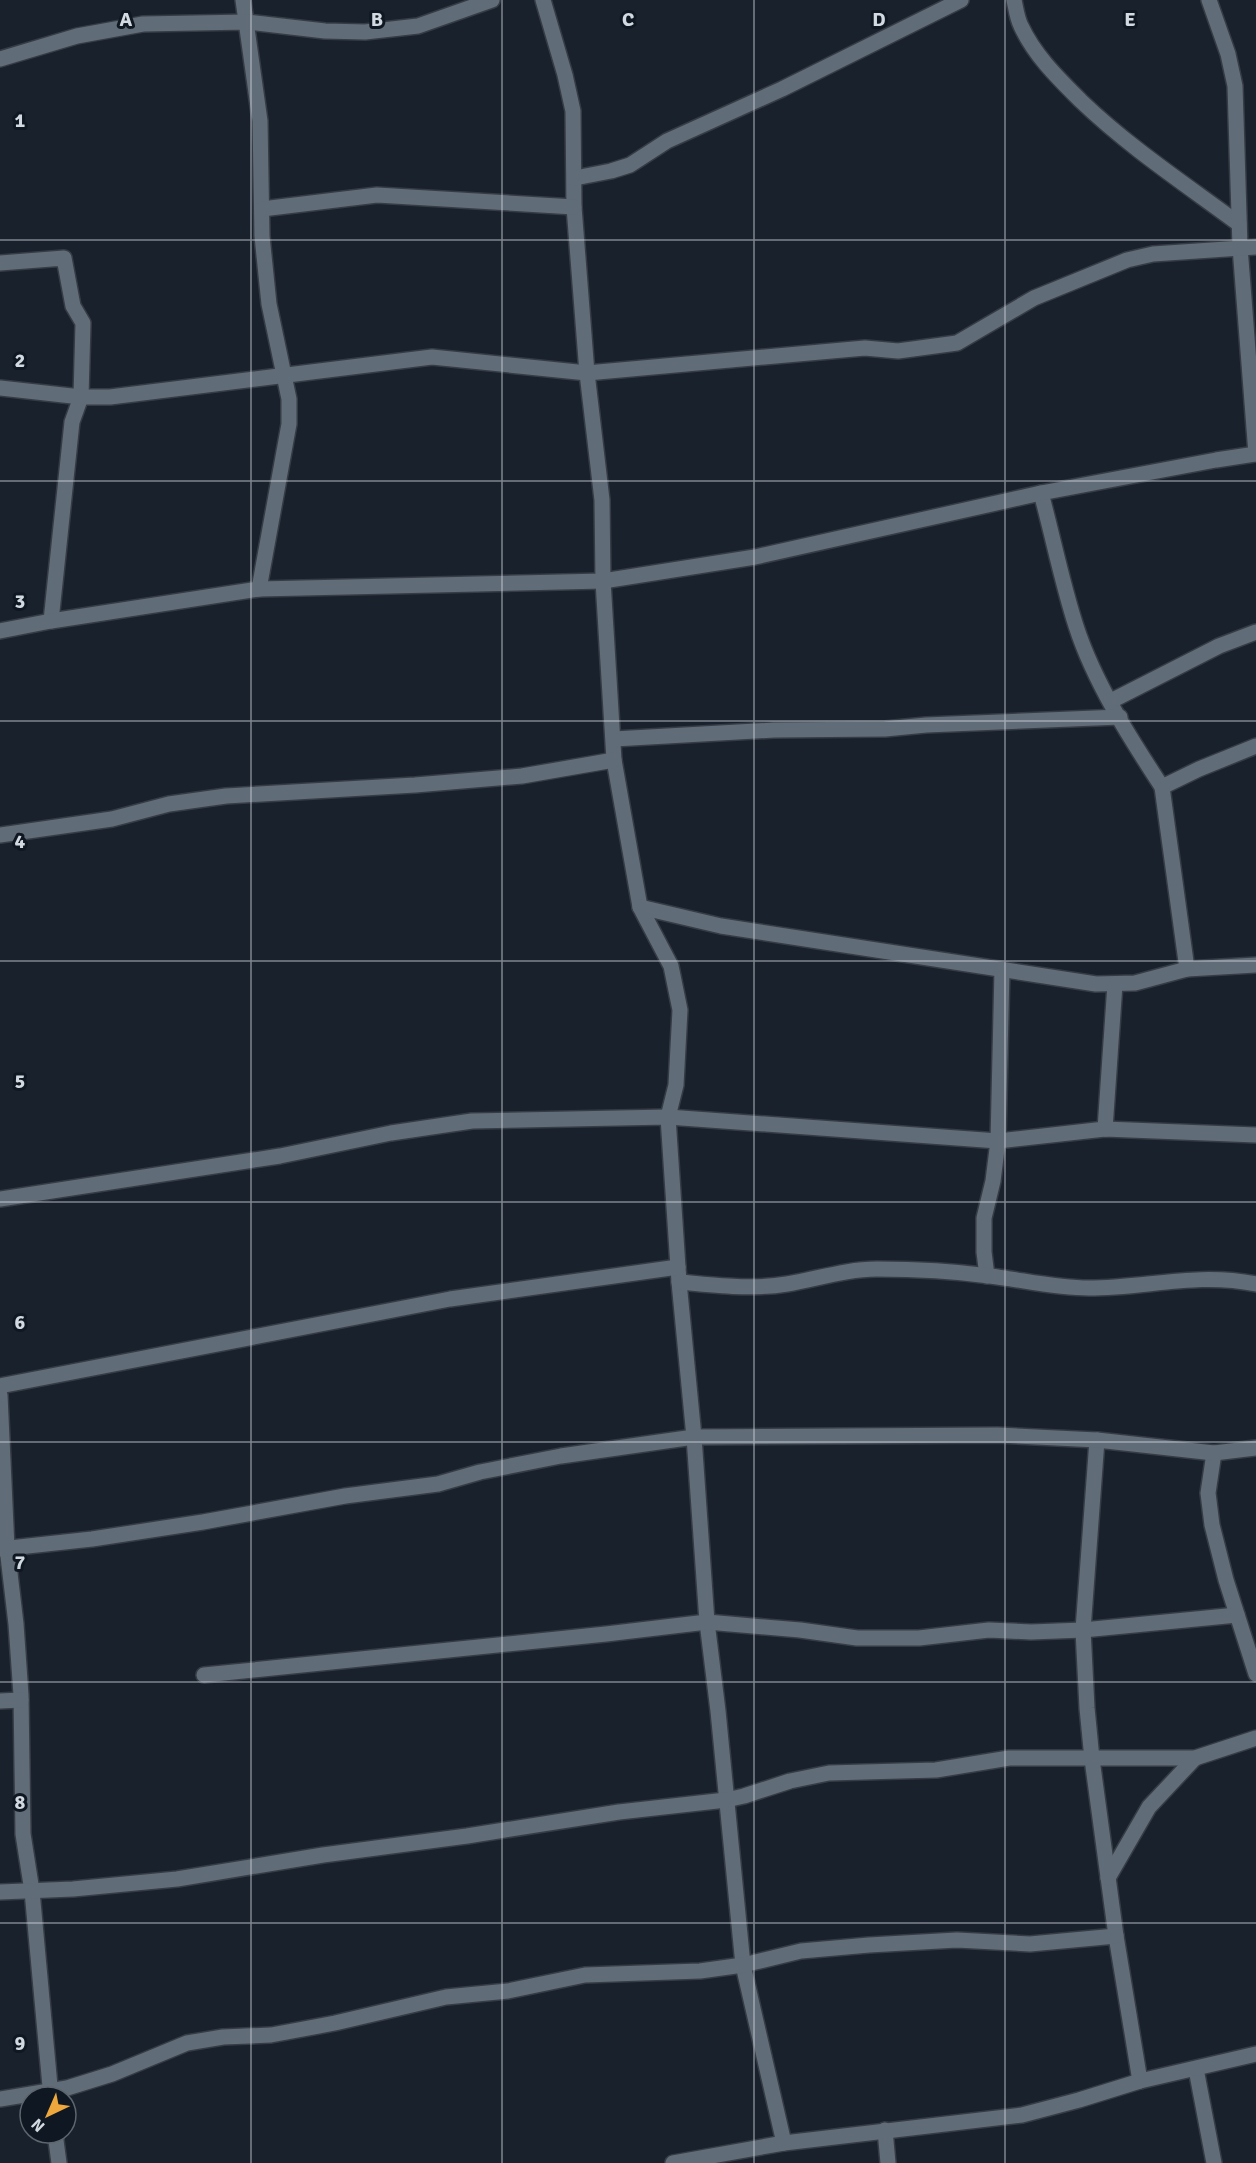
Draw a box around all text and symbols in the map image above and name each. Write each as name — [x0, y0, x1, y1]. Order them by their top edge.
text: A — [120, 7, 133, 32]
text: B — [371, 7, 383, 32]
text: C — [622, 7, 634, 32]
text: D — [872, 7, 886, 32]
text: E — [1124, 7, 1136, 32]
text: 1 — [15, 108, 26, 133]
text: 2 — [15, 348, 25, 373]
text: 3 — [15, 589, 25, 614]
text: 4 — [15, 829, 26, 854]
text: 5 — [15, 1069, 25, 1094]
text: 6 — [15, 1310, 26, 1335]
text: 7 — [15, 1550, 26, 1575]
text: 8 — [15, 1790, 26, 1815]
text: 9 — [15, 2031, 26, 2056]
north arrow — [18, 2085, 78, 2145]
text: N — [27, 2114, 49, 2136]

